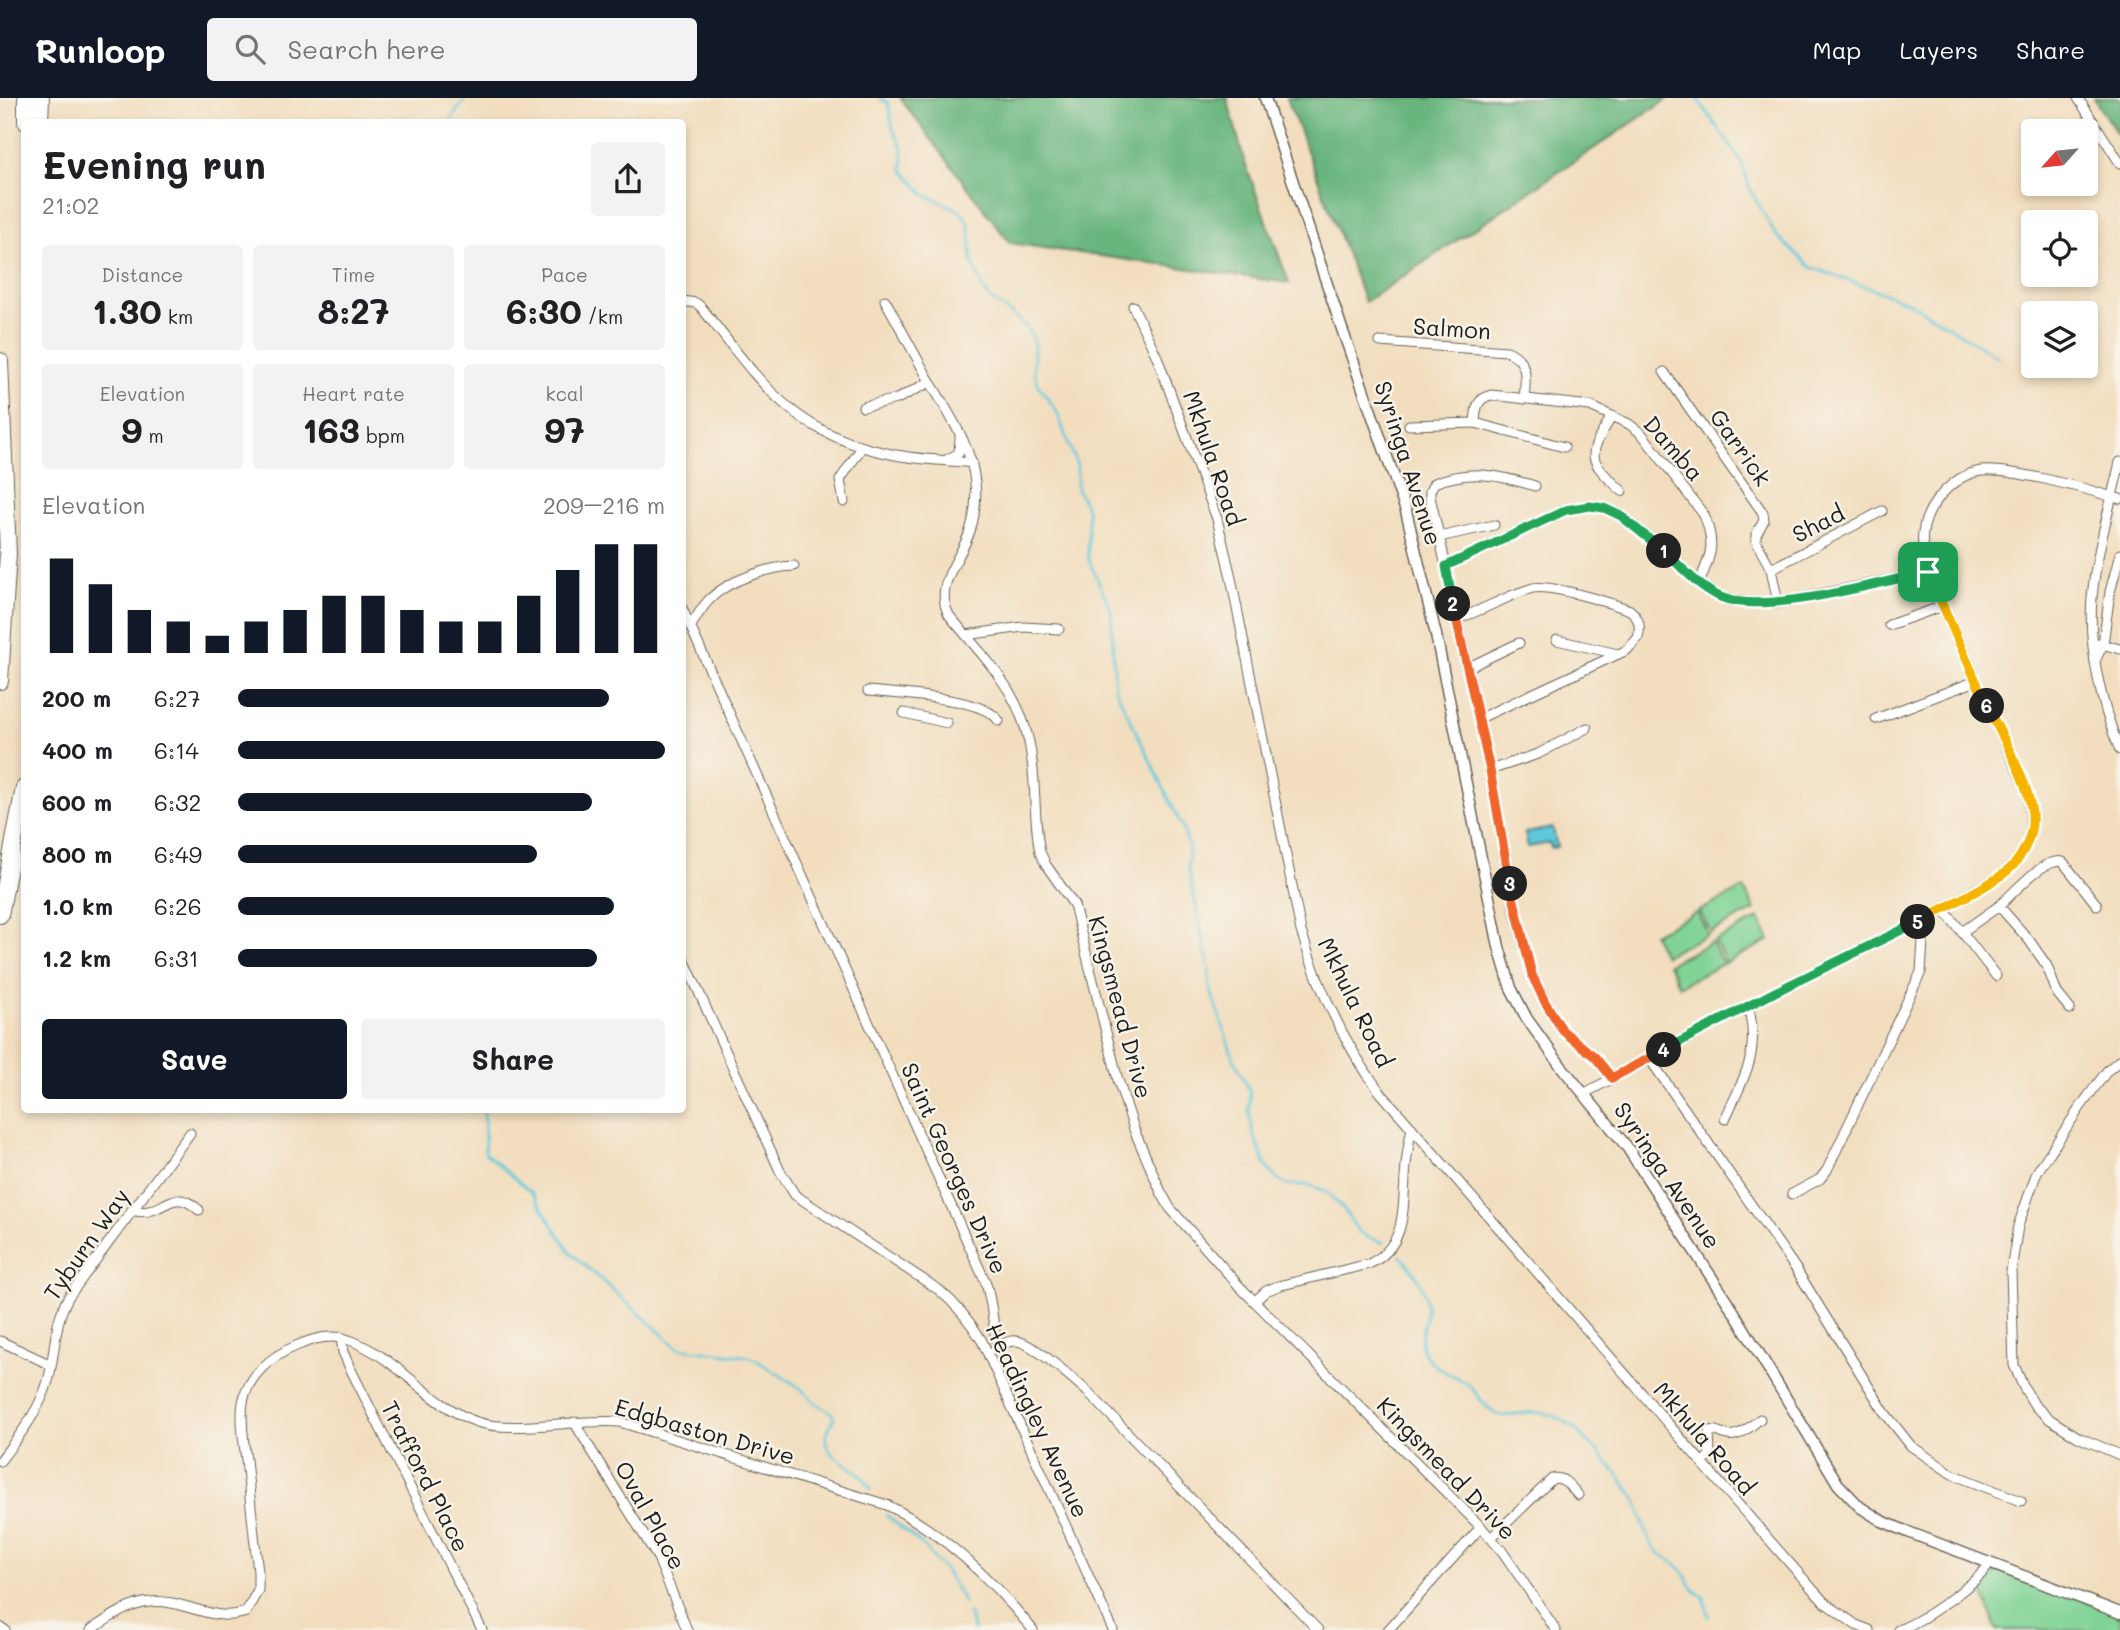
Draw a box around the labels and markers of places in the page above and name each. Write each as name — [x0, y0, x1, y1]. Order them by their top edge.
pin: 1 — [1646, 533, 1682, 568]
pin — [1898, 542, 1958, 602]
pin: 2 — [1436, 587, 1470, 622]
pin: 6 — [1969, 688, 2004, 724]
pin: 3 — [1492, 866, 1528, 902]
pin: 5 — [1900, 904, 1936, 940]
pin: 4 — [1646, 1032, 1682, 1068]

